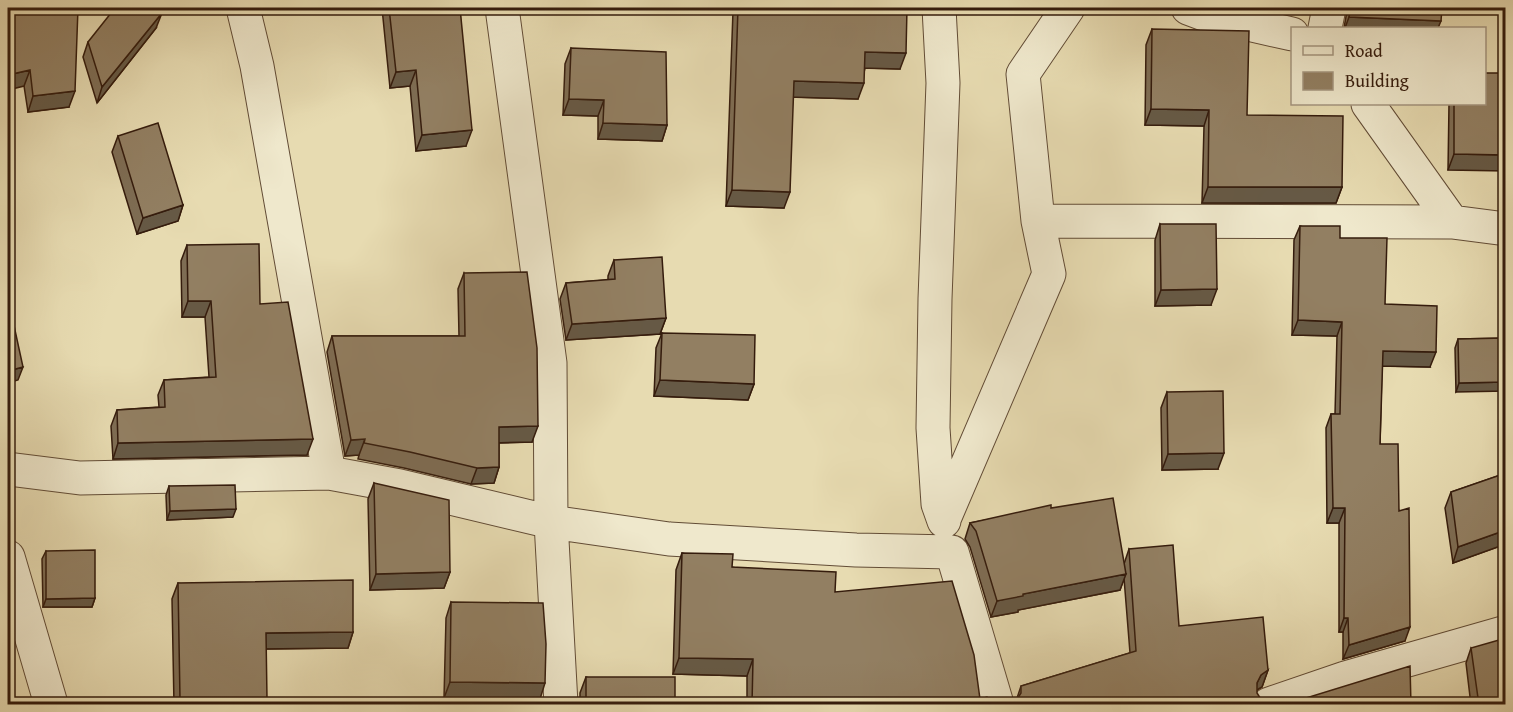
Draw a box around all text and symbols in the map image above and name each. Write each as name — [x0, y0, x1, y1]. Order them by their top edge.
legend — [1291, 27, 1486, 105]
text: Road — [1345, 37, 1383, 64]
text: Building — [1345, 67, 1409, 94]

